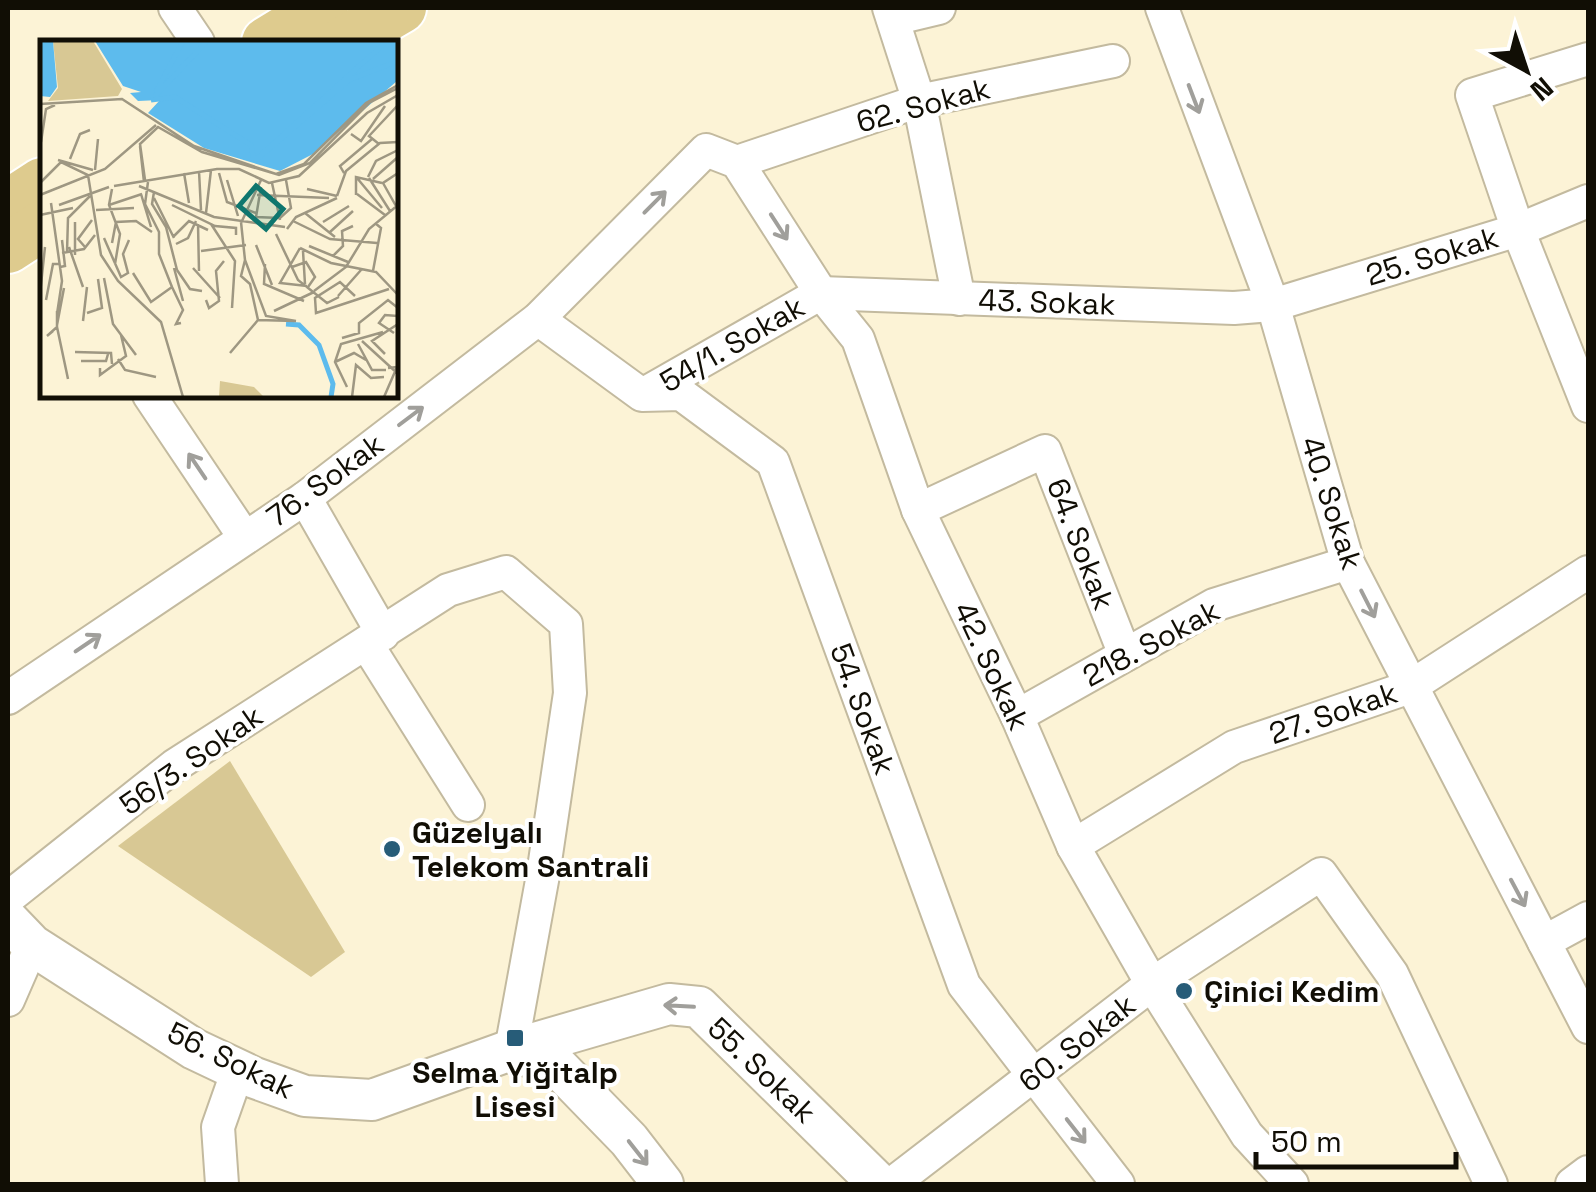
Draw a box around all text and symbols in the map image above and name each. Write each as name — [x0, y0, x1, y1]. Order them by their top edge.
north arrow — [1476, 20, 1576, 120]
inset map — [40, 40, 398, 398]
street label: 62. Sokak — [852, 68, 994, 142]
text: N — [1523, 69, 1561, 109]
one-way arrow — [1187, 84, 1205, 114]
one-way arrow — [642, 190, 666, 214]
one-way arrow — [769, 213, 790, 241]
street label: 25. Sokak — [1361, 217, 1503, 295]
street label: 43. Sokak — [978, 280, 1116, 324]
street label: 54/1. Sokak — [653, 287, 811, 401]
one-way arrow — [397, 406, 424, 427]
street label: 76. Sokak — [259, 424, 391, 536]
street label: 40. Sokak — [1292, 431, 1372, 575]
one-way arrow — [187, 453, 208, 481]
street label: 64. Sokak — [1038, 473, 1124, 615]
one-way arrow — [1359, 589, 1378, 619]
street label: 218. Sokak — [1076, 591, 1226, 695]
street label: 42. Sokak — [945, 596, 1039, 736]
one-way arrow — [74, 633, 102, 654]
street label: 54. Sokak — [821, 638, 905, 780]
street label: 27. Sokak — [1264, 673, 1402, 753]
street label: 56/3. Sokak — [112, 696, 270, 824]
place label: Güzelyalı Telekom Santrali — [412, 813, 649, 886]
marker: Güzelyalı Telekom Santrali — [381, 838, 403, 860]
one-way arrow — [1509, 877, 1528, 907]
place label: Çinici Kedim — [1204, 972, 1379, 1011]
marker: Çinici Kedim — [1173, 980, 1195, 1002]
street label: 60. Sokak — [1011, 985, 1143, 1101]
one-way arrow — [664, 996, 696, 1015]
street label: 55. Sokak — [699, 1009, 825, 1131]
street label: 56. Sokak — [161, 1013, 301, 1107]
marker: Selma Yiğitalp Lisesi — [504, 1027, 526, 1049]
place label: Selma Yiğitalp Lisesi — [412, 1053, 618, 1126]
scale bar — [1256, 1107, 1456, 1169]
one-way arrow — [1065, 1117, 1087, 1143]
text: 50 m — [1271, 1122, 1342, 1161]
one-way arrow — [628, 1139, 649, 1166]

